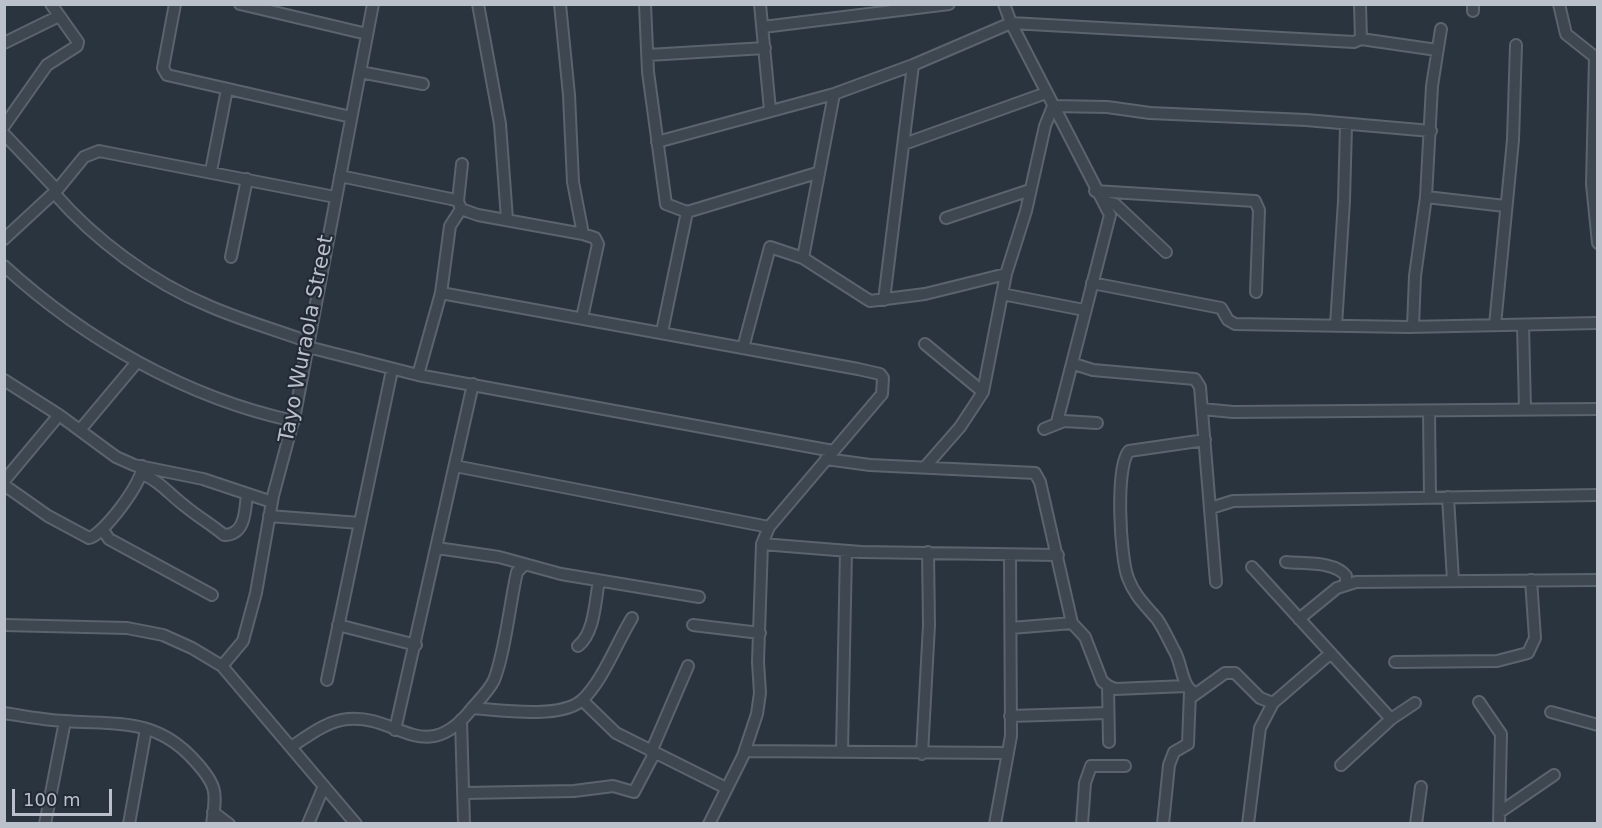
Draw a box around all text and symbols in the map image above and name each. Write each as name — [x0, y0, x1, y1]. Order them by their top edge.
street label: Tayo Wuraola Street — [274, 233, 340, 445]
scale bar — [15, 777, 116, 815]
text: 100 m — [23, 789, 81, 810]

